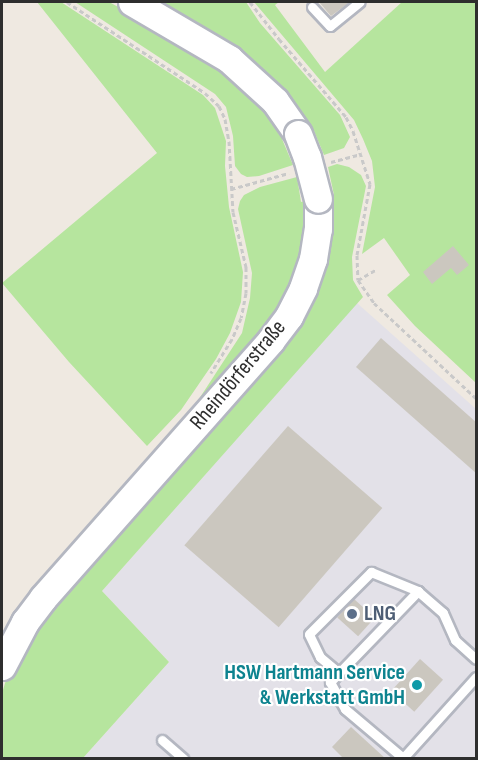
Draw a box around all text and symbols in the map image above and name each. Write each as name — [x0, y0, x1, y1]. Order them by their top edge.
street label: Rheindörferstraße — [185, 315, 291, 435]
place label: LNG — [364, 601, 396, 627]
marker: LNG — [345, 607, 359, 621]
place label: HSW Hartmann Service & Werkstatt GmbH — [224, 659, 405, 710]
marker: HSW Hartmann Service & Werkstatt GmbH — [410, 678, 424, 692]

